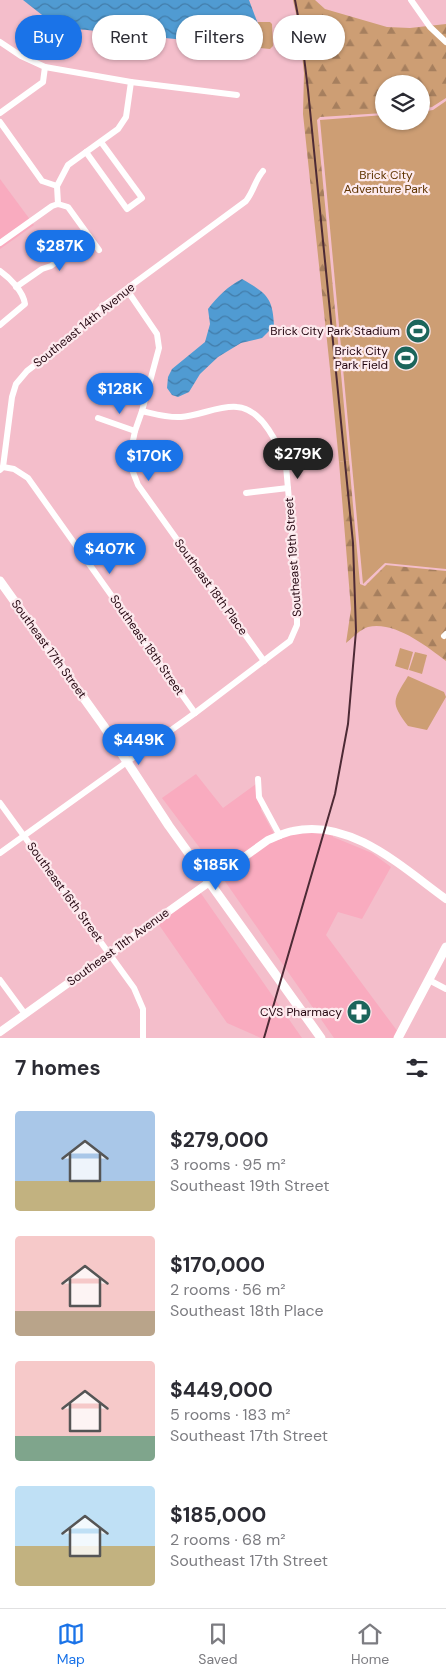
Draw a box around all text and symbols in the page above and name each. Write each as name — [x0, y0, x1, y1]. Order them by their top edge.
chip: Buy — [15, 15, 82, 60]
chip: Rent — [92, 15, 166, 60]
chip: Filters — [176, 15, 263, 60]
chip: New — [273, 15, 345, 60]
map controls — [375, 75, 430, 130]
button: layers — [375, 75, 430, 130]
park label: Brick City Adventure Park — [344, 167, 428, 197]
pin: $287K — [25, 230, 95, 272]
text: $287K — [36, 235, 84, 256]
street label: Southeast 14th Avenue — [30, 279, 138, 371]
sports icon: Brick City Park Stadium — [405, 318, 431, 344]
place label: Brick City Park Stadium — [270, 323, 400, 339]
place label: Brick City Park Field — [334, 343, 388, 373]
sports icon: Brick City Park Field — [393, 345, 419, 371]
pin: $128K — [85, 372, 155, 415]
text: $128K — [97, 378, 143, 399]
pin: $279K — [263, 438, 333, 480]
pin: $170K — [114, 440, 184, 482]
text: $279K — [274, 443, 322, 464]
text: $170K — [126, 445, 172, 466]
street label: Southeast 19th Street — [281, 496, 305, 617]
pin: $407K — [75, 532, 145, 575]
street label: Southeast 18th Place — [171, 536, 251, 638]
text: $407K — [85, 538, 135, 559]
street label: Southeast 18th Street — [106, 592, 188, 699]
street label: Southeast 17th Street — [8, 596, 90, 702]
pin: $449K — [104, 724, 174, 766]
text: $449K — [113, 729, 165, 750]
street label: Southeast 16th Street — [23, 839, 107, 945]
pin: $185K — [181, 848, 251, 891]
text: $185K — [193, 854, 239, 875]
street label: Southeast 11th Avenue — [64, 904, 172, 990]
pharmacy icon: CVS Pharmacy — [346, 999, 372, 1025]
place label: CVS Pharmacy — [260, 1004, 342, 1020]
text: 7 homes — [15, 1054, 101, 1082]
icon: filters — [403, 1054, 431, 1082]
text: $279,000 — [170, 1126, 269, 1154]
icon: home — [55, 1131, 115, 1191]
text: 3 rooms · 95 m² — [170, 1154, 286, 1175]
text: Southeast 19th Street — [170, 1175, 330, 1196]
text: $170,000 — [170, 1251, 265, 1279]
icon: home — [55, 1256, 115, 1316]
text: 2 rooms · 56 m² — [170, 1279, 286, 1300]
text: Southeast 18th Place — [170, 1300, 324, 1321]
text: $449,000 — [170, 1376, 273, 1404]
icon: home — [55, 1381, 115, 1441]
text: 5 rooms · 183 m² — [170, 1404, 291, 1425]
text: Southeast 17th Street — [170, 1425, 328, 1446]
text: $185,000 — [170, 1501, 266, 1529]
icon: home — [55, 1506, 115, 1566]
text: 2 rooms · 68 m² — [170, 1529, 286, 1550]
text: Southeast 17th Street — [170, 1550, 328, 1571]
tab: Map — [57, 1620, 85, 1668]
tab: Saved — [198, 1620, 238, 1668]
tab: Home — [351, 1620, 389, 1668]

